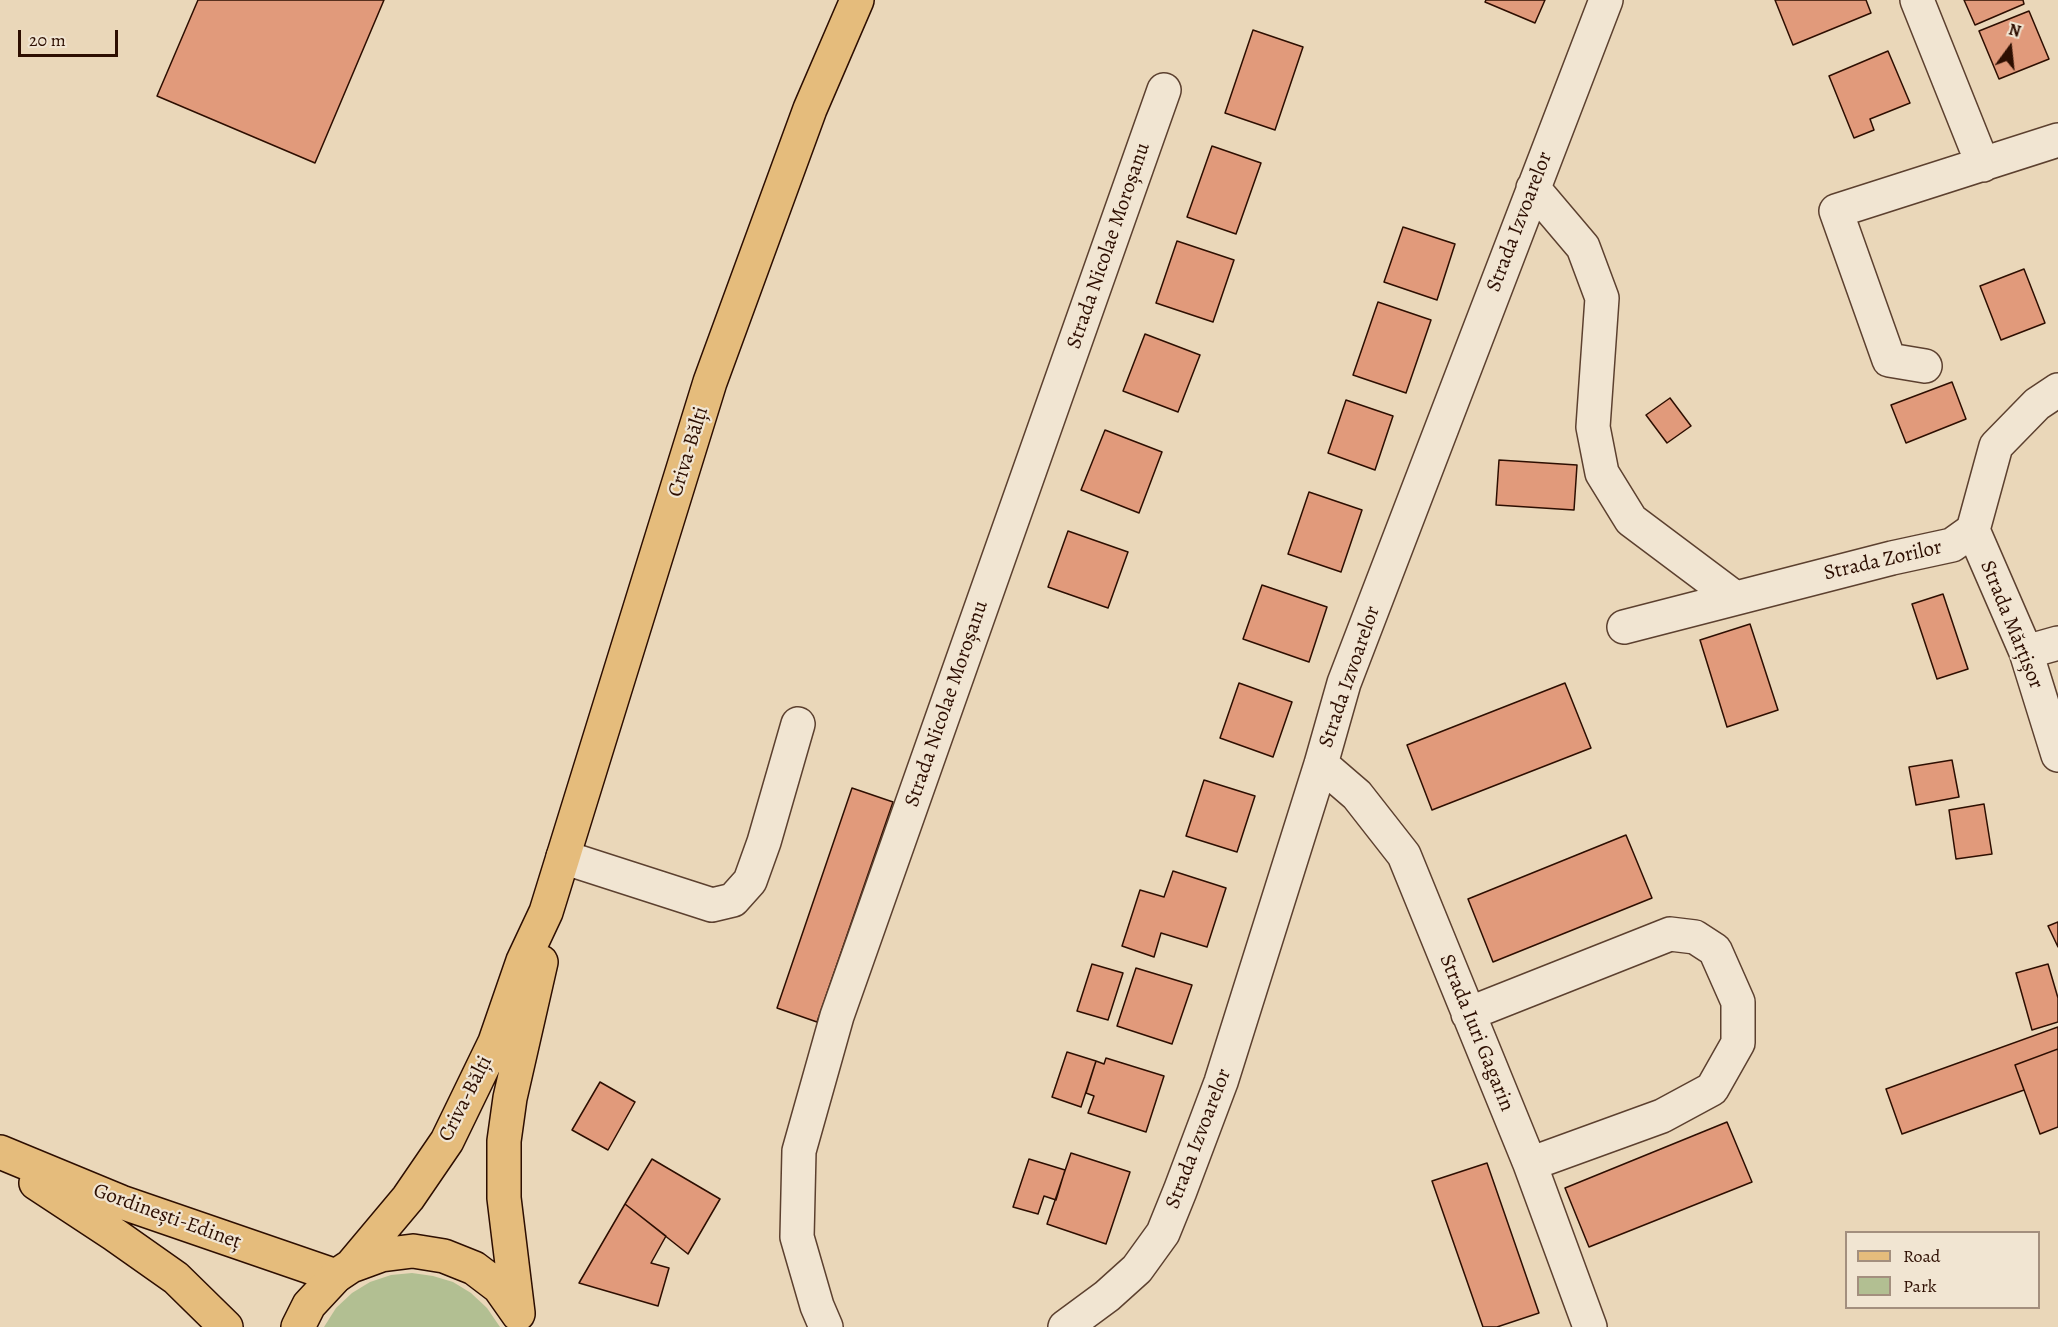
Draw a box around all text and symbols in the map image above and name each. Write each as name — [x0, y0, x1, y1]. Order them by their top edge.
scale bar — [21, 18, 122, 56]
north arrow — [1980, 18, 2040, 78]
text: N — [2006, 18, 2023, 43]
text: 20 m — [29, 28, 66, 52]
street label: Strada Nicolae Moroșanu — [1062, 140, 1156, 352]
street label: Strada Izvoarelor — [1482, 148, 1558, 296]
street label: Criva-Bălți — [663, 404, 715, 500]
street label: Strada Zorilor — [1821, 535, 1945, 587]
street label: Strada Mărțișor — [1974, 557, 2048, 693]
street label: Strada Nicolae Moroșanu — [900, 598, 994, 810]
street label: Strada Izvoarelor — [1314, 603, 1386, 751]
street label: Strada Iuri Gagarin — [1433, 951, 1519, 1115]
street label: Criva-Bălți — [434, 1052, 498, 1146]
street label: Strada Izvoarelor — [1161, 1065, 1237, 1213]
street label: Gordinești-Edineț — [90, 1179, 244, 1255]
legend — [1845, 1231, 2040, 1309]
text: Road — [1903, 1244, 1940, 1268]
text: Park — [1903, 1274, 1937, 1298]

